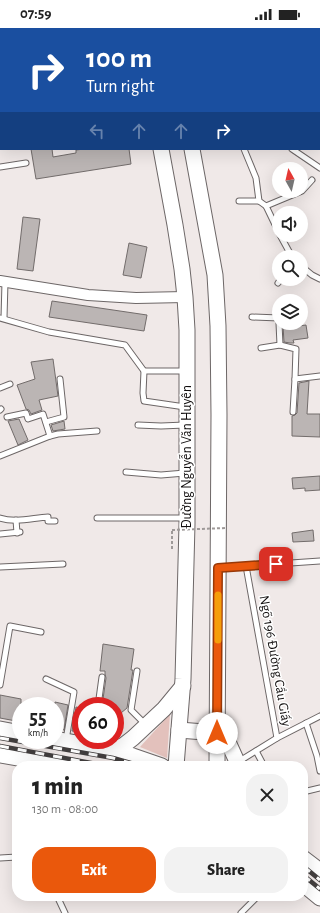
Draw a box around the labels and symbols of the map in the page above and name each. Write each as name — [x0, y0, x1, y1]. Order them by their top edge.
north arrow — [272, 162, 308, 198]
street label: Đường Nguyễn Văn Huyên — [178, 385, 194, 529]
pin — [259, 547, 293, 581]
street label: Ngõ 196 Đường Cầu Giấy — [257, 594, 294, 728]
speed limit sign: 60 — [72, 697, 124, 749]
position arrow — [196, 712, 238, 754]

